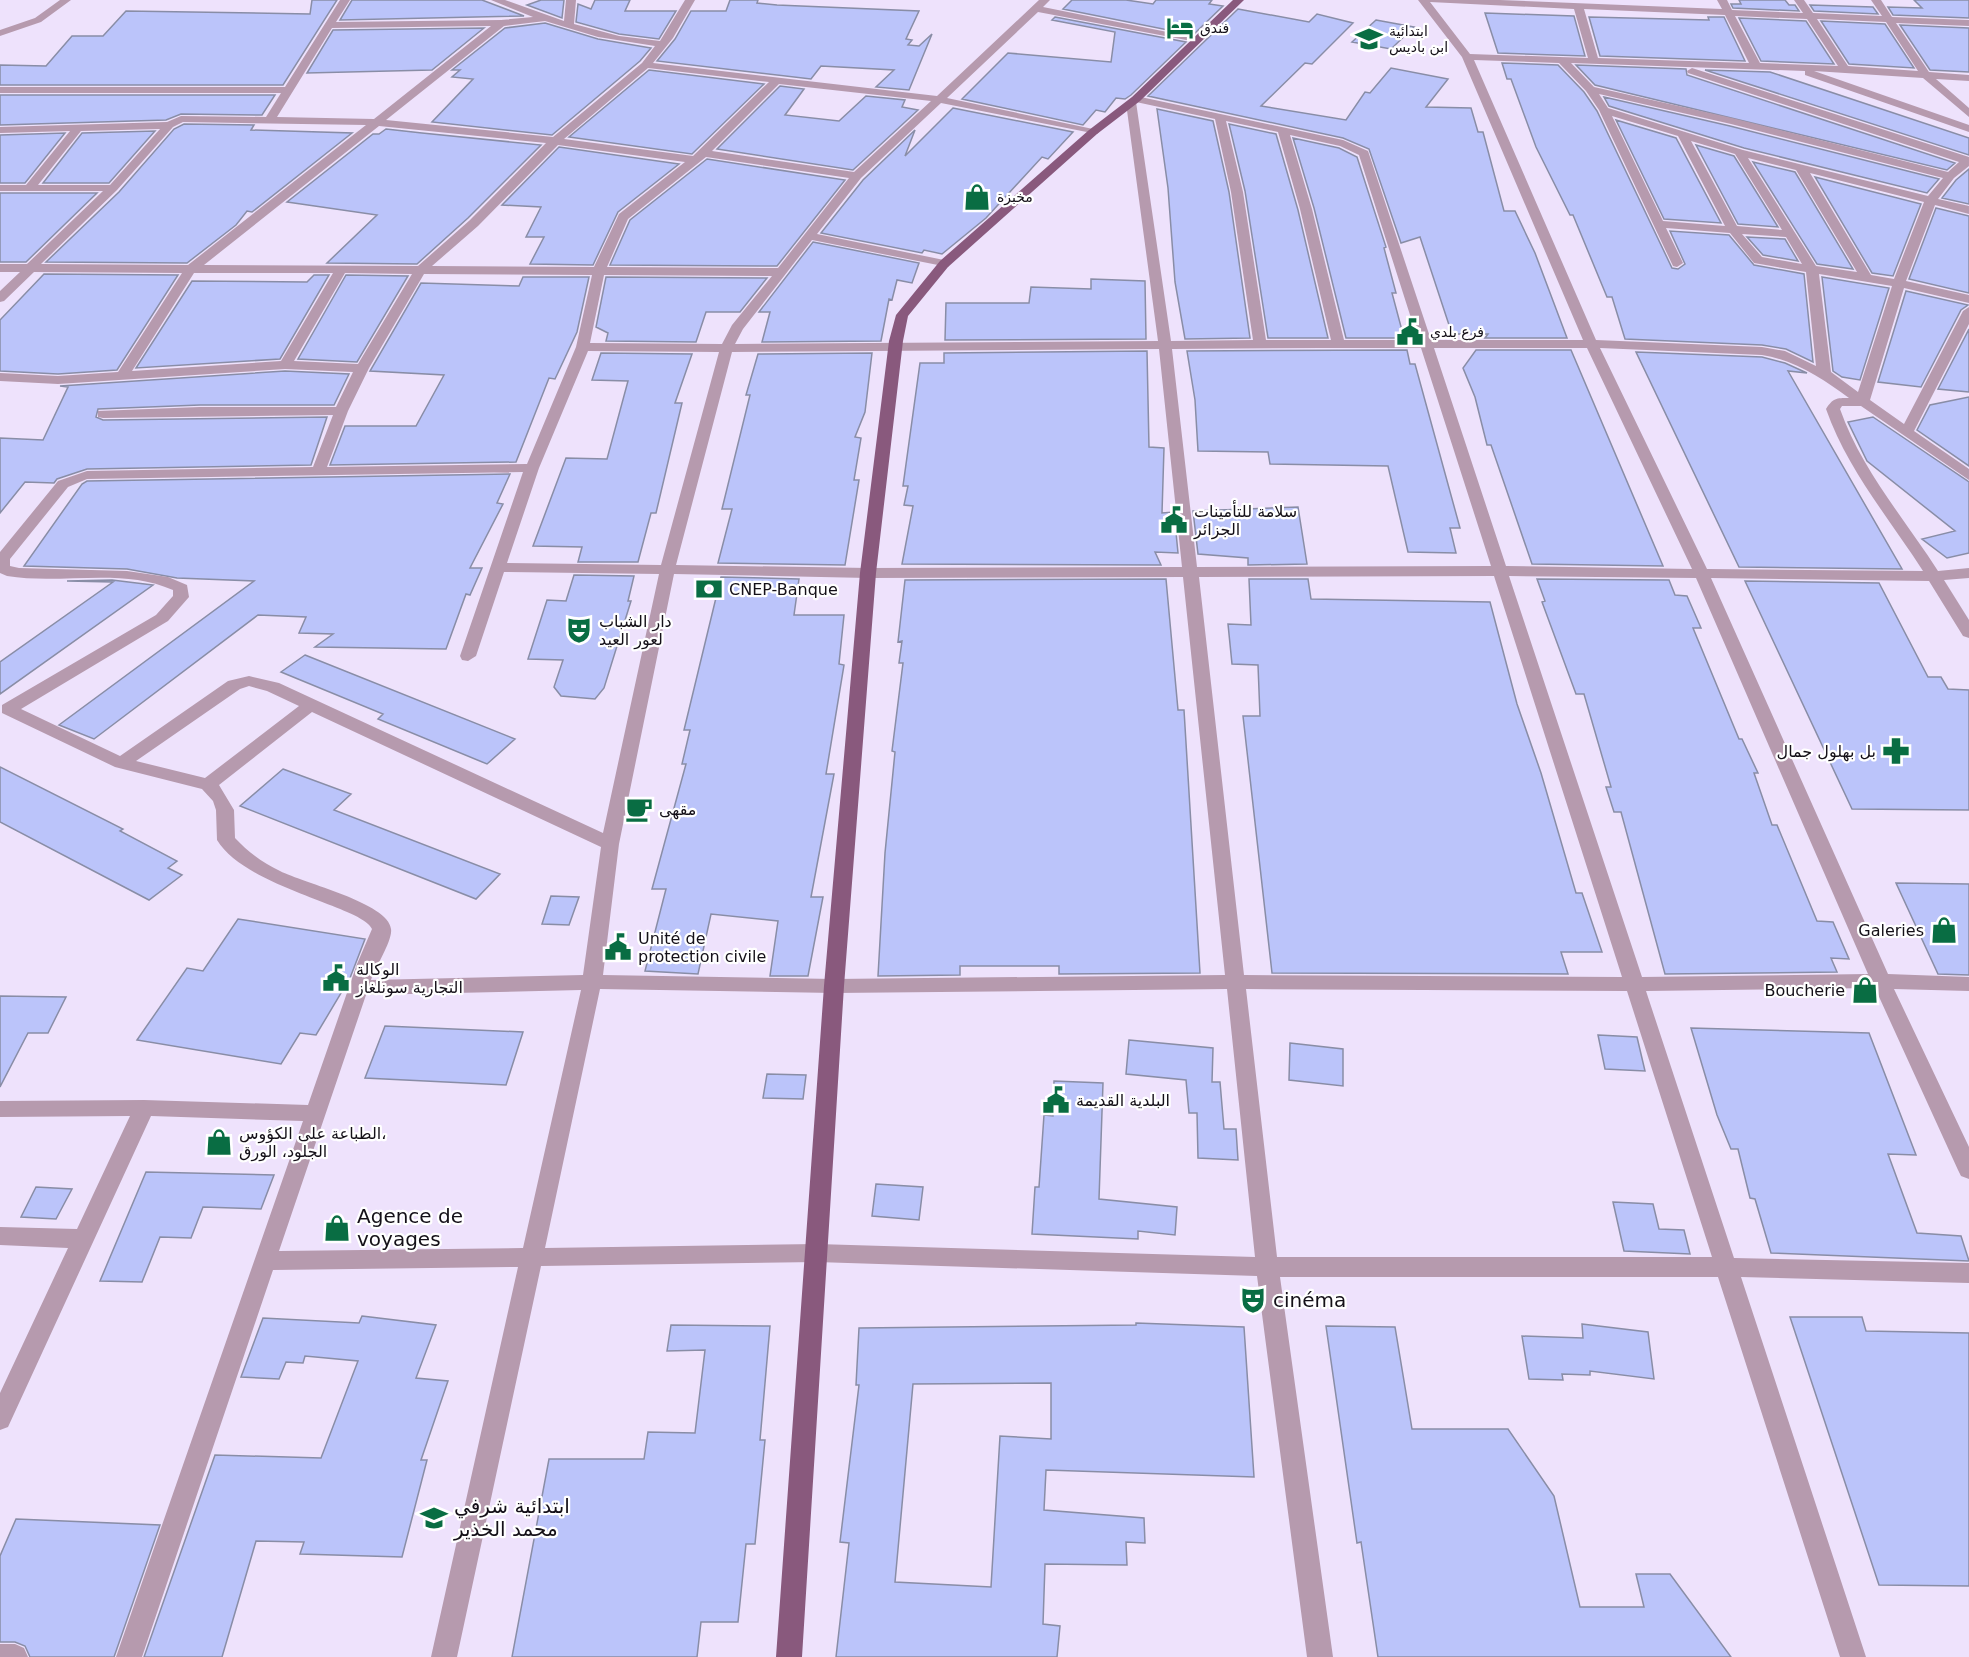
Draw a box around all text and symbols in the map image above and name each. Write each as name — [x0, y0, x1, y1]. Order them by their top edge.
hotel icon: فندق — [1165, 13, 1195, 43]
place label: فندق — [1200, 20, 1229, 37]
place label: ابتدائية ابن باديس — [1389, 23, 1448, 56]
school or university icon: ابتدائية ابن باديس — [1354, 24, 1384, 54]
shop icon: مخبزة — [962, 182, 992, 212]
place label: مخبزة — [997, 189, 1033, 206]
public building icon: فرع بلدي — [1395, 317, 1425, 347]
place label: فرع بلدي — [1430, 324, 1484, 341]
place label: سلامة للتأمينات الجزائر — [1193, 500, 1297, 540]
public building icon: سلامة للتأمينات الجزائر — [1159, 505, 1189, 535]
bank icon: CNEP-Banque — [694, 574, 724, 604]
place label: CNEP-Banque — [729, 580, 838, 599]
place label: دار الشباب لعور العيد — [599, 612, 672, 650]
theatre icon: دار الشباب لعور العيد — [564, 615, 594, 645]
pharmacy icon: بل بهلول جمال — [1881, 736, 1911, 766]
place label: بل بهلول جمال — [1777, 742, 1876, 762]
cafe icon: مقهى — [624, 794, 654, 824]
place label: مقهى — [659, 800, 696, 820]
shop icon: Galeries — [1929, 915, 1959, 945]
place label: Galeries — [1858, 921, 1924, 940]
place label: Unité de protection civile — [638, 929, 766, 966]
public building icon: Unité de protection civile — [603, 932, 633, 962]
place label: الوكالة التجارية سونلغاز — [355, 960, 463, 998]
public building icon: الوكالة التجارية سونلغاز — [321, 963, 351, 993]
shop icon: Boucherie — [1850, 975, 1880, 1005]
place label: Boucherie — [1764, 981, 1845, 1000]
public building icon: البلدية القديمة — [1041, 1085, 1071, 1115]
place label: البلدية القديمة — [1076, 1091, 1170, 1110]
place label: الطباعة على الكؤوس، الجلود، الورق — [239, 1124, 386, 1162]
shop icon: الطباعة على الكؤوس، الجلود، الورق — [204, 1127, 234, 1157]
place label: Agence de voyages — [357, 1204, 463, 1251]
shop icon: Agence de voyages — [322, 1213, 352, 1243]
theatre icon: cinéma — [1238, 1285, 1268, 1315]
place label: cinéma — [1273, 1288, 1346, 1312]
place label: ابتدائية شرفي محمد الخذير — [453, 1494, 570, 1541]
school or university icon: ابتدائية شرفي محمد الخذير — [419, 1503, 449, 1533]

